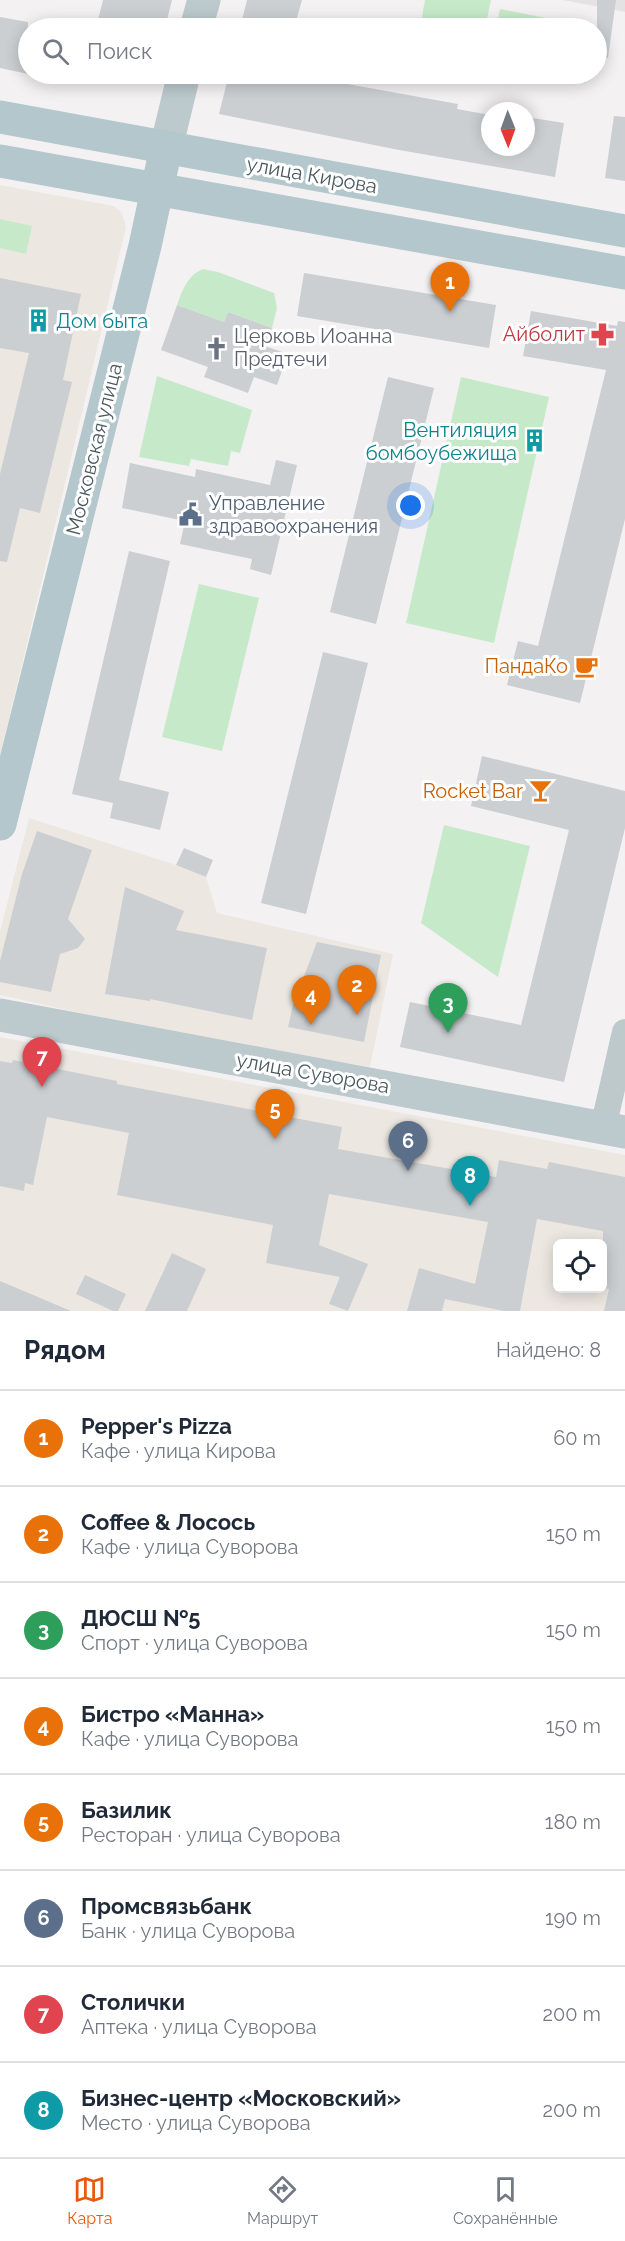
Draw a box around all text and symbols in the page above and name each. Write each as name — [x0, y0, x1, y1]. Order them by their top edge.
search box — [18, 18, 607, 84]
icon: search — [39, 35, 72, 68]
text: Поиск — [87, 38, 152, 64]
north arrow — [481, 102, 535, 156]
street label: улица Кирова — [245, 152, 379, 198]
pin: 1 — [430, 262, 470, 312]
building icon: Дом быта — [25, 308, 51, 334]
place label: Дом быта — [56, 309, 148, 333]
pharmacy icon: Айболит — [590, 321, 616, 347]
place label: Айболит — [503, 322, 585, 346]
place label: Церковь Иоанна Предтечи — [234, 324, 392, 371]
church icon: Церковь Иоанна Предтечи — [203, 335, 229, 361]
street label: Московская улица — [61, 360, 127, 538]
place label: Вентиляция бомбоубежища — [365, 418, 517, 465]
building icon: Вентиляция бомбоубежища — [522, 428, 548, 454]
place label: Управление здравоохранения — [209, 491, 378, 538]
your location — [396, 491, 425, 520]
public building icon: Управление здравоохранения — [178, 502, 204, 528]
cafe icon: ПандаКо — [573, 653, 599, 679]
place label: ПандаКо — [485, 654, 568, 678]
bar icon: Rocket Bar — [528, 778, 554, 804]
place label: Rocket Bar — [423, 779, 523, 803]
pin: 2 — [338, 966, 376, 1015]
pin: 4 — [292, 976, 330, 1025]
pin: 3 — [428, 984, 468, 1033]
pin: 7 — [22, 1038, 62, 1087]
street label: улица Суворова — [235, 1048, 391, 1098]
pin: 5 — [256, 1090, 294, 1139]
pin: 6 — [388, 1122, 428, 1171]
pin: 8 — [450, 1156, 490, 1206]
map controls — [553, 1239, 607, 1293]
button: locate — [553, 1239, 607, 1293]
text: Рядом — [24, 1335, 106, 1365]
text: Найдено: 8 — [496, 1338, 601, 1362]
text: Pepper's Pizza — [81, 1413, 232, 1439]
text: 1 — [39, 1426, 48, 1450]
text: 60 m — [553, 1426, 601, 1450]
text: Кафе · улица Кирова — [81, 1439, 276, 1463]
text: Coffee & Лосось — [81, 1509, 255, 1535]
text: 2 — [38, 1522, 49, 1546]
text: 150 m — [546, 1522, 601, 1546]
text: Кафе · улица Суворова — [81, 1535, 298, 1559]
text: ДЮСШ №5 — [81, 1605, 200, 1631]
text: 3 — [38, 1618, 49, 1642]
text: 150 m — [546, 1618, 601, 1642]
text: Спорт · улица Суворова — [81, 1631, 308, 1655]
text: Бистро «Манна» — [81, 1701, 264, 1727]
text: 4 — [38, 1714, 49, 1738]
text: 150 m — [546, 1714, 601, 1738]
text: Кафе · улица Суворова — [81, 1727, 298, 1751]
text: Базилик — [81, 1797, 172, 1823]
text: 5 — [38, 1810, 49, 1834]
text: 180 m — [545, 1810, 601, 1834]
text: Ресторан · улица Суворова — [81, 1823, 341, 1847]
text: Промсвязьбанк — [81, 1893, 252, 1919]
text: 6 — [37, 1906, 50, 1930]
text: 190 m — [545, 1906, 601, 1930]
text: Банк · улица Суворова — [81, 1919, 295, 1943]
text: Столички — [81, 1989, 185, 2015]
text: 7 — [38, 2002, 49, 2026]
text: 200 m — [543, 2002, 601, 2026]
text: Аптека · улица Суворова — [81, 2015, 317, 2039]
text: Бизнес-центр «Московский» — [81, 2085, 401, 2111]
text: 8 — [37, 2098, 50, 2122]
text: 200 m — [543, 2098, 601, 2122]
text: Место · улица Суворова — [81, 2111, 311, 2135]
tab: Карта — [67, 2173, 112, 2228]
tab: Маршрут — [247, 2173, 318, 2228]
tab: Сохранённые — [453, 2173, 558, 2228]

